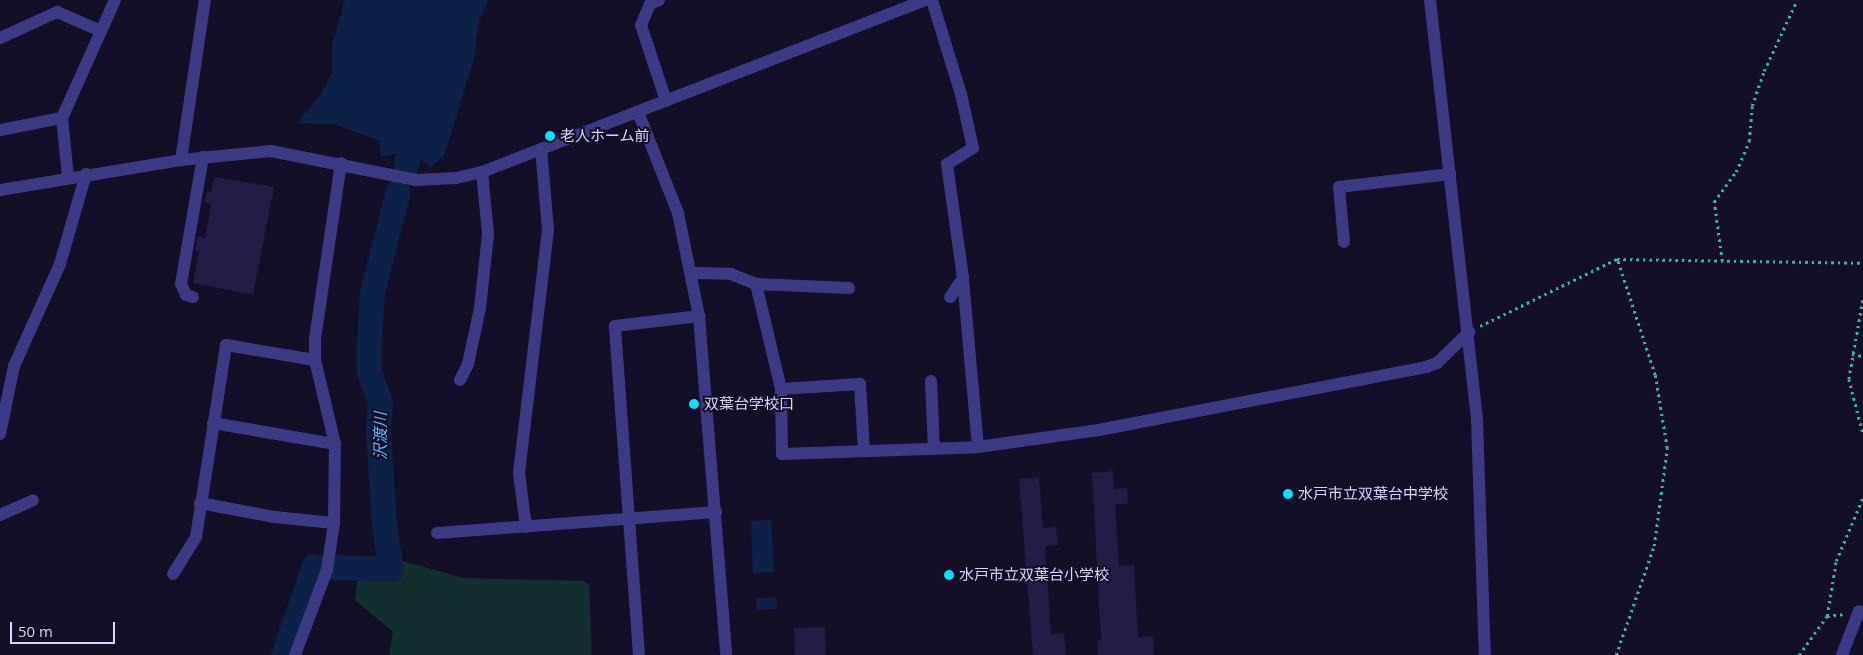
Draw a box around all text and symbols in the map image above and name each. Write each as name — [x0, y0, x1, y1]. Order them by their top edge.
place label: 老人ホーム前 — [560, 127, 650, 145]
marker: 老人ホーム前 — [544, 130, 556, 142]
place label: 双葉台学校口 — [704, 395, 794, 413]
marker: 双葉台学校口 — [688, 398, 700, 410]
water label: 沢渡川 — [370, 412, 390, 460]
place label: 水戸市立双葉台中学校 — [1298, 485, 1448, 503]
marker: 水戸市立双葉台中学校 — [1282, 488, 1294, 500]
place label: 水戸市立双葉台小学校 — [959, 566, 1109, 584]
marker: 水戸市立双葉台小学校 — [943, 569, 955, 581]
scale bar — [12, 612, 118, 644]
text: 50 m — [18, 621, 53, 641]

